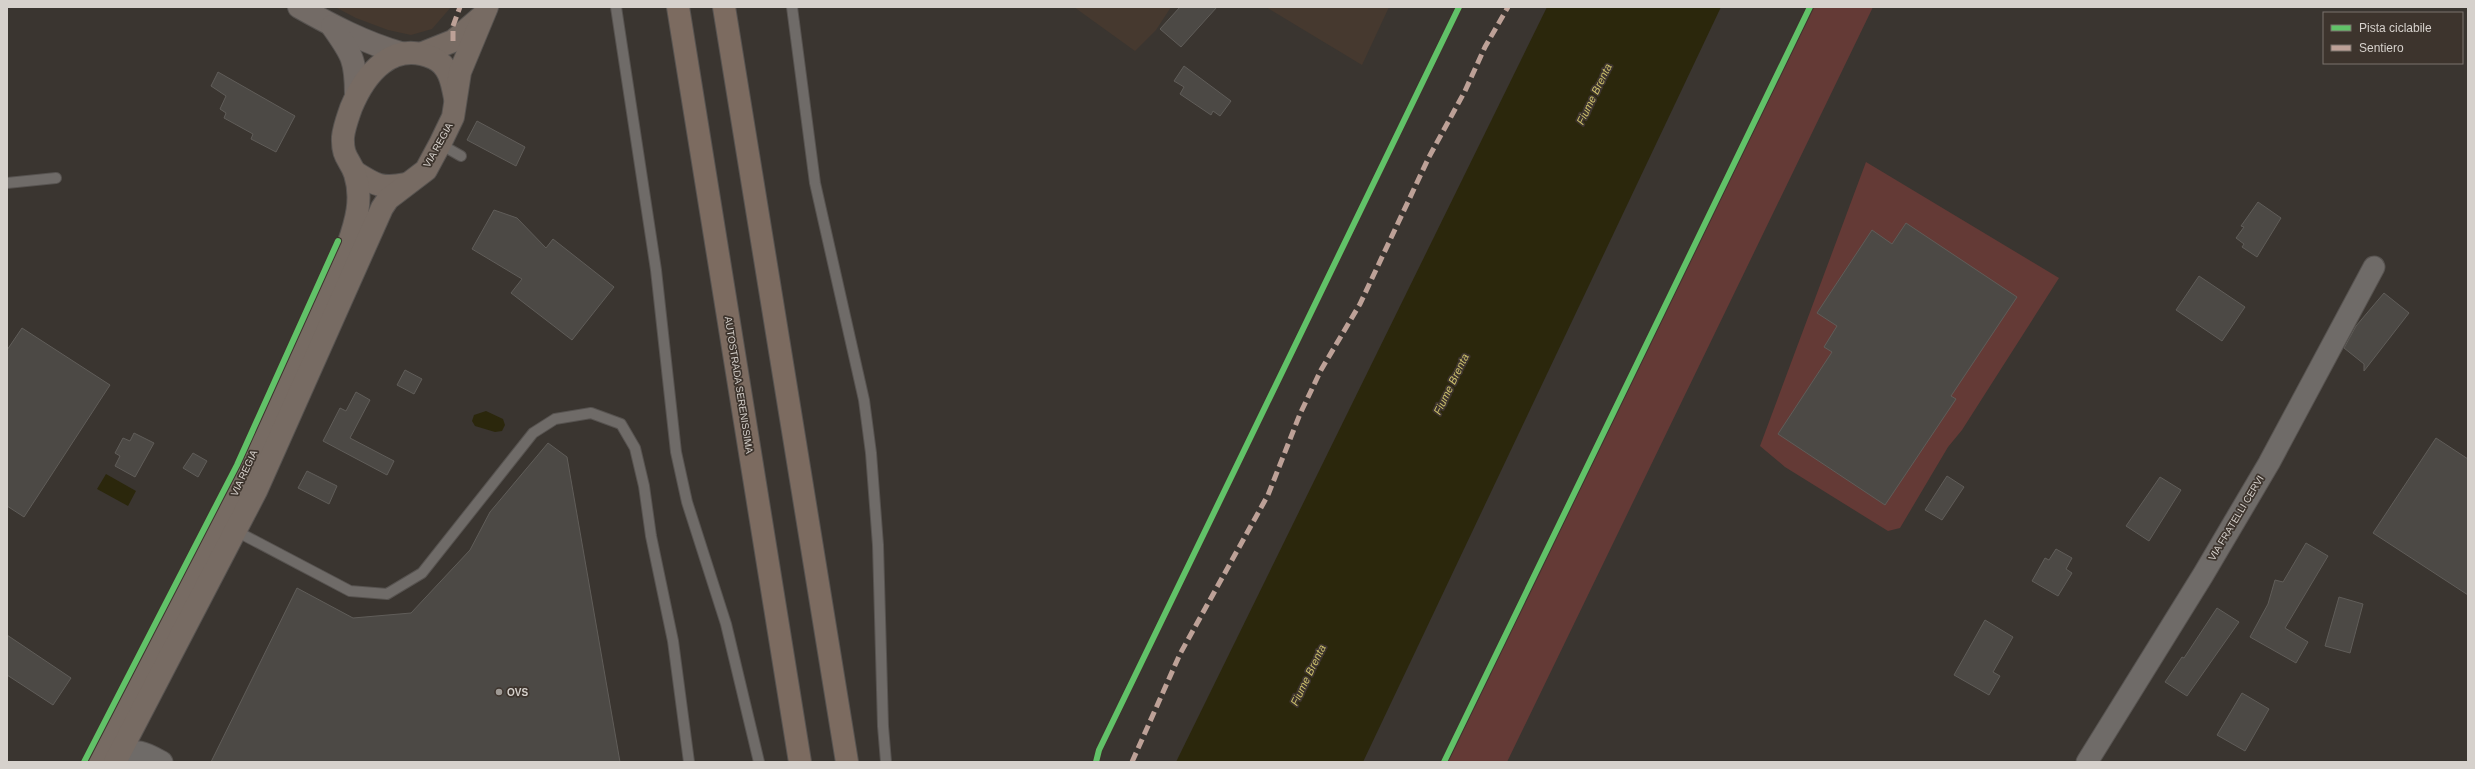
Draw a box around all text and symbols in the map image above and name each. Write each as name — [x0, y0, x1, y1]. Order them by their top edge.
legend — [2323, 12, 2463, 64]
text: Pista ciclabile — [2359, 21, 2432, 35]
text: Sentiero — [2359, 41, 2404, 55]
water label: Fiume Brenta — [1574, 62, 1614, 126]
street label: VIA REGIA — [421, 120, 455, 169]
street label: AUTOSTRADA SERENISSIMA — [723, 316, 755, 455]
water label: Fiume Brenta — [1431, 352, 1471, 416]
street label: VIA REGIA — [229, 448, 260, 498]
street label: VIA FRATELLI CERVI — [2206, 473, 2266, 563]
water label: Fiume Brenta — [1288, 643, 1328, 707]
marker: OVS — [494, 687, 504, 697]
place label: OVS — [507, 687, 528, 698]

